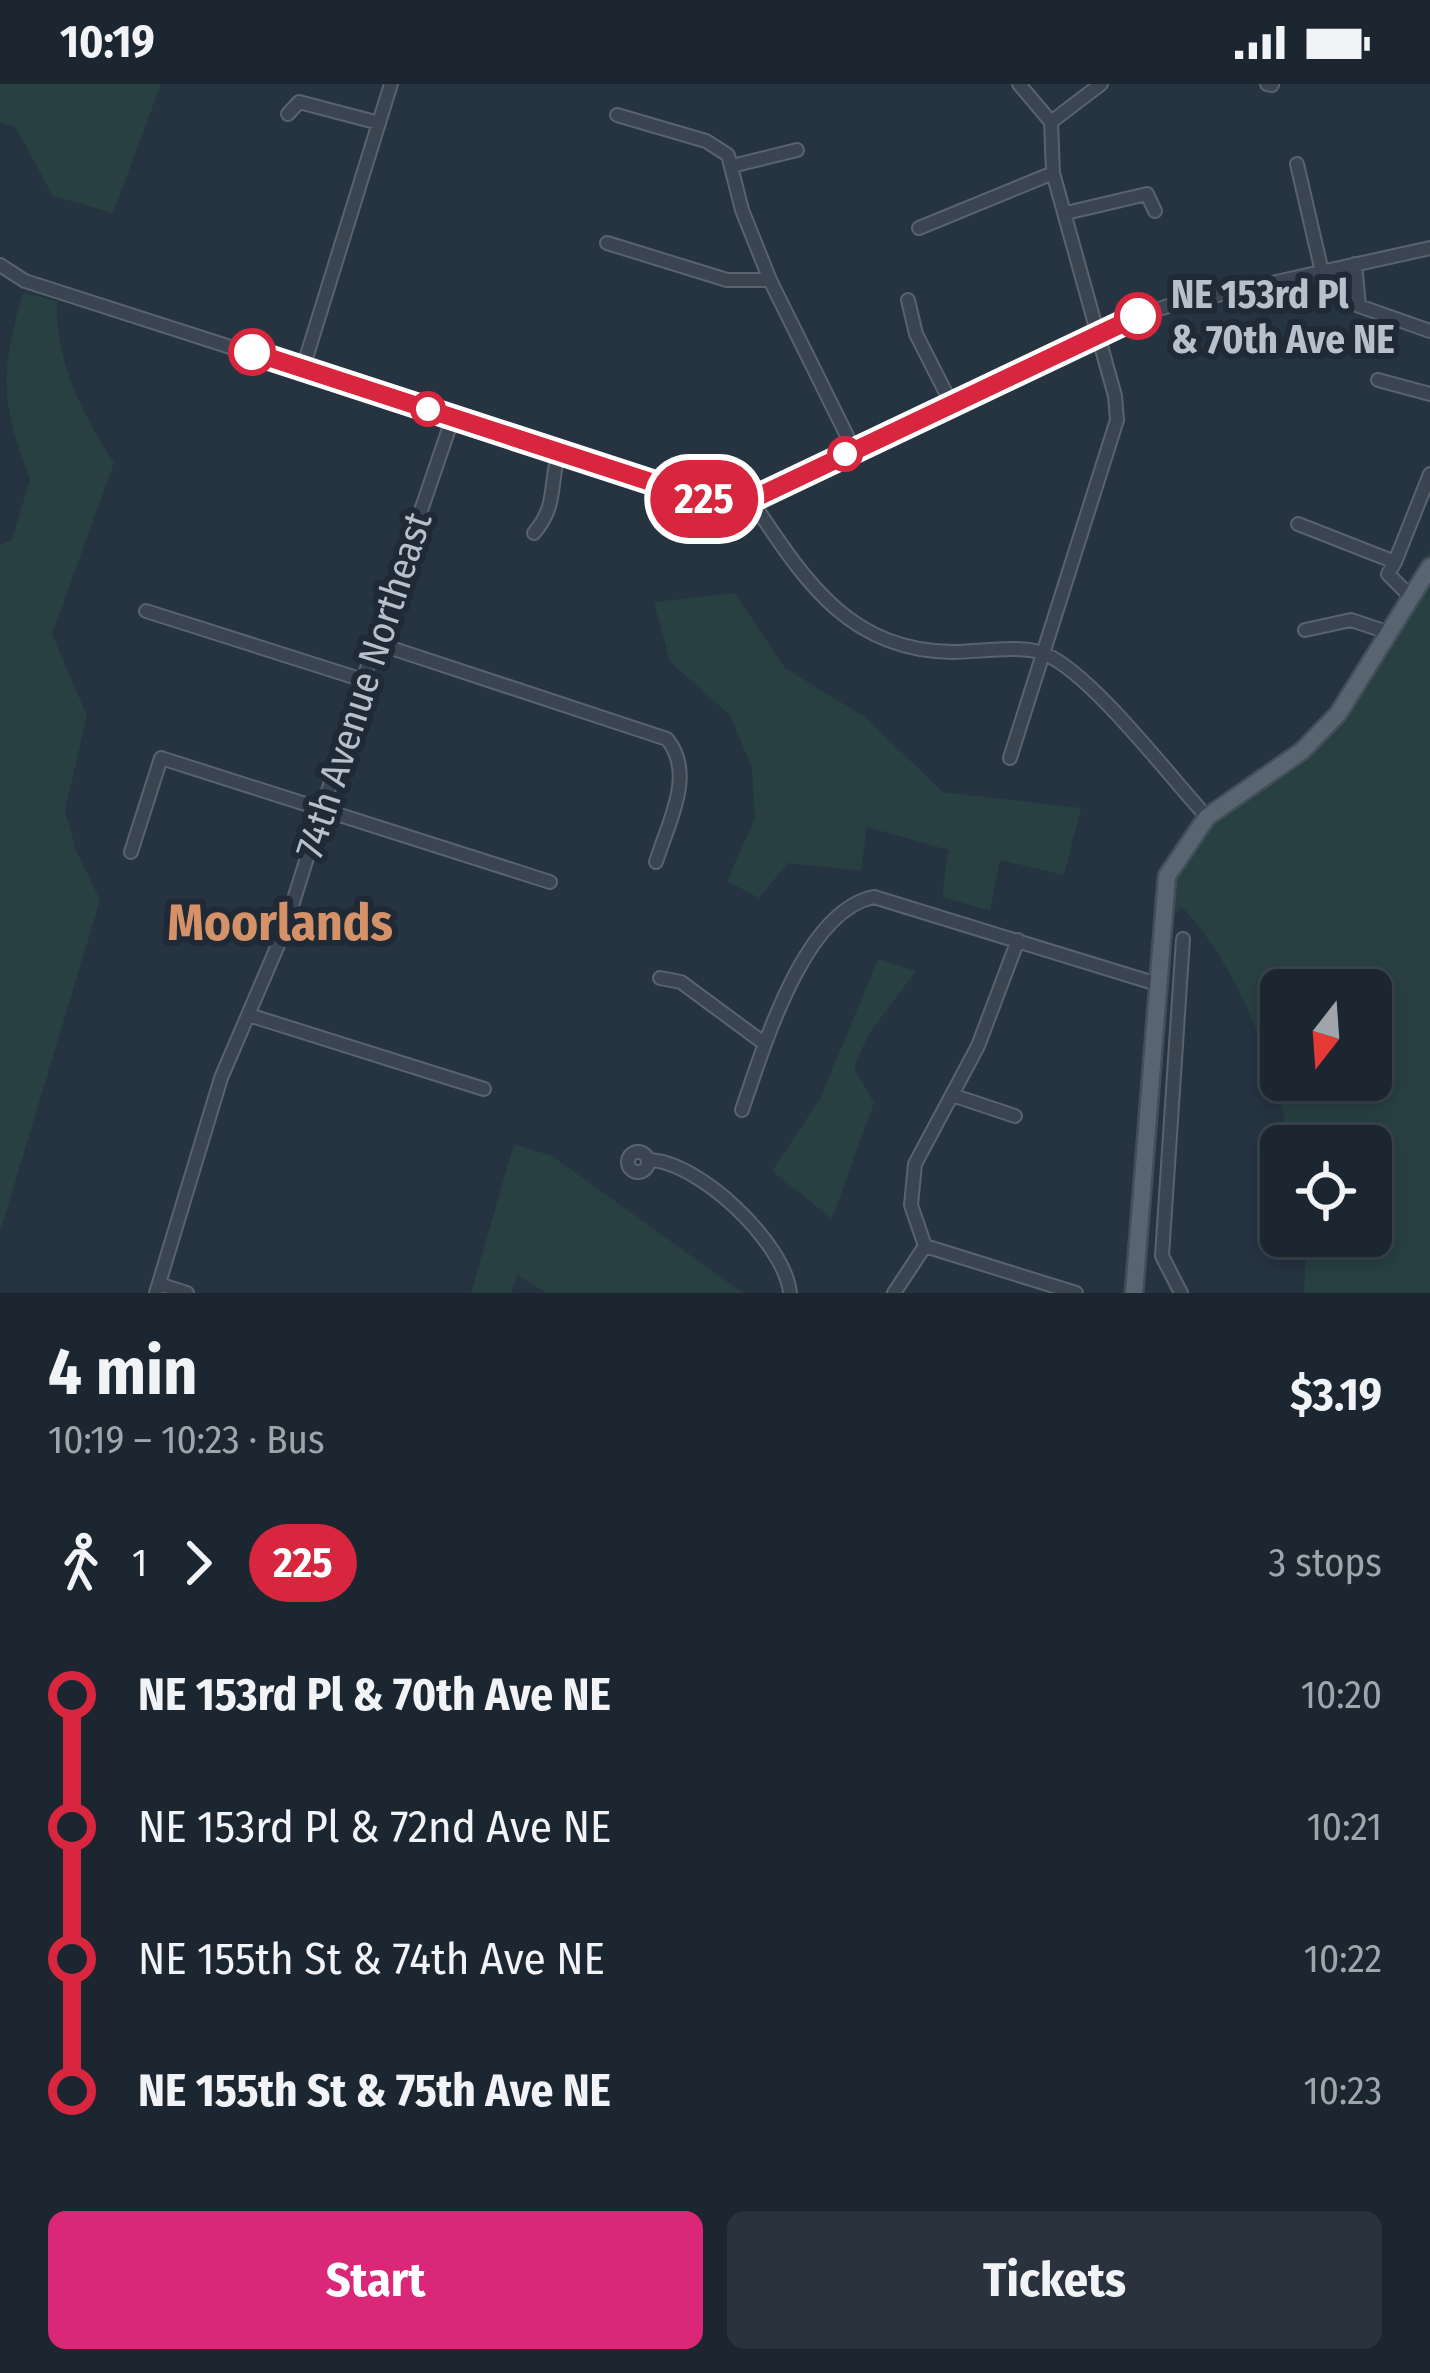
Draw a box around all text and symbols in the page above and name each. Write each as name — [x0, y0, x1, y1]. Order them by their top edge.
text: 10:19 — [60, 15, 155, 69]
place label: NE 153rd Pl & 70th Ave NE — [1171, 272, 1395, 363]
marker: NE 153rd Pl & 70th Ave NE — [1116, 294, 1160, 338]
unlabelled marker — [230, 330, 274, 374]
unlabelled marker — [412, 393, 444, 425]
unlabelled marker — [829, 438, 861, 470]
line badge: 225 — [635, 460, 773, 538]
text: 225 — [674, 474, 734, 524]
street label: 74th Avenue Northeast — [286, 507, 442, 864]
district label: Moorlands — [167, 892, 393, 954]
north arrow — [1260, 969, 1392, 1101]
map controls — [1260, 969, 1392, 1257]
button: locate — [1260, 1125, 1392, 1257]
text: 4 min — [48, 1332, 198, 1411]
text: $3.19 — [1290, 1368, 1382, 1422]
text: 10:19 – 10:23 · Bus — [48, 1417, 325, 1463]
icon: walk — [48, 1530, 114, 1596]
icon: forward — [165, 1530, 231, 1596]
text: 225 — [273, 1538, 333, 1588]
text: 1 — [132, 1540, 147, 1586]
text: 3 stops — [1269, 1540, 1382, 1586]
text: NE 153rd Pl & 70th Ave NE — [138, 1668, 611, 1722]
text: 10:20 — [1301, 1672, 1382, 1718]
text: NE 153rd Pl & 72nd Ave NE — [138, 1800, 611, 1854]
text: 10:21 — [1307, 1804, 1382, 1850]
text: NE 155th St & 74th Ave NE — [138, 1932, 605, 1986]
text: 10:22 — [1304, 1936, 1382, 1982]
text: NE 155th St & 75th Ave NE — [138, 2064, 611, 2118]
text: 10:23 — [1303, 2068, 1382, 2114]
button: Start — [48, 2211, 703, 2349]
button: Tickets — [727, 2211, 1382, 2349]

